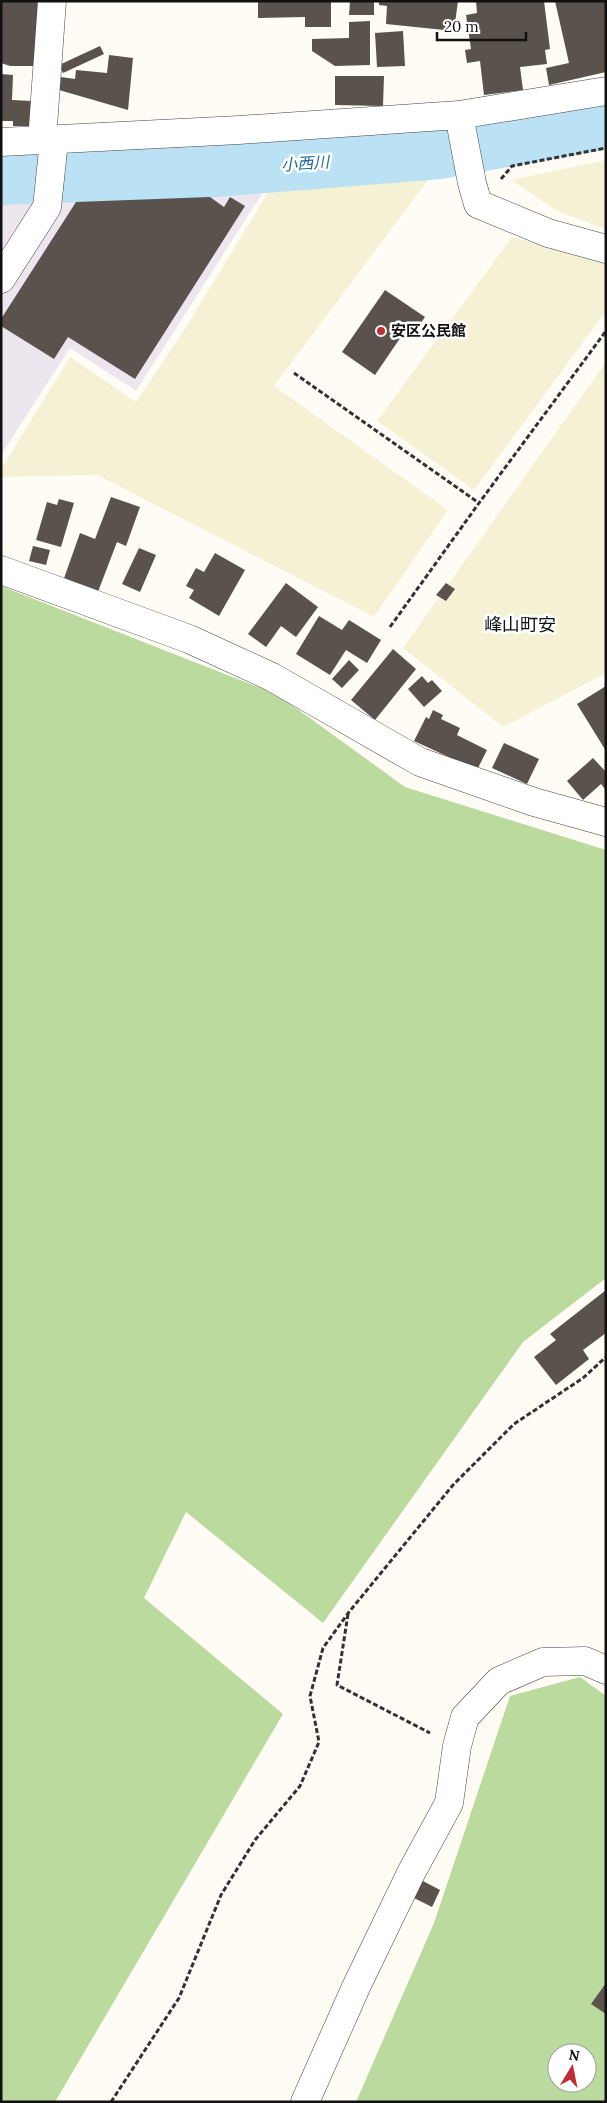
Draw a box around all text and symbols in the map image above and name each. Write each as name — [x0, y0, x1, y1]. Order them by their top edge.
scale bar — [437, 10, 526, 42]
text: 20 m — [444, 17, 479, 36]
water label: 小西川 — [280, 151, 332, 175]
place label: 安区公民館 — [391, 321, 466, 340]
marker: 安区公民館 — [375, 325, 387, 337]
district label: 峰山町安 — [484, 613, 556, 636]
north arrow — [547, 2043, 597, 2093]
text: N — [567, 2045, 581, 2065]

